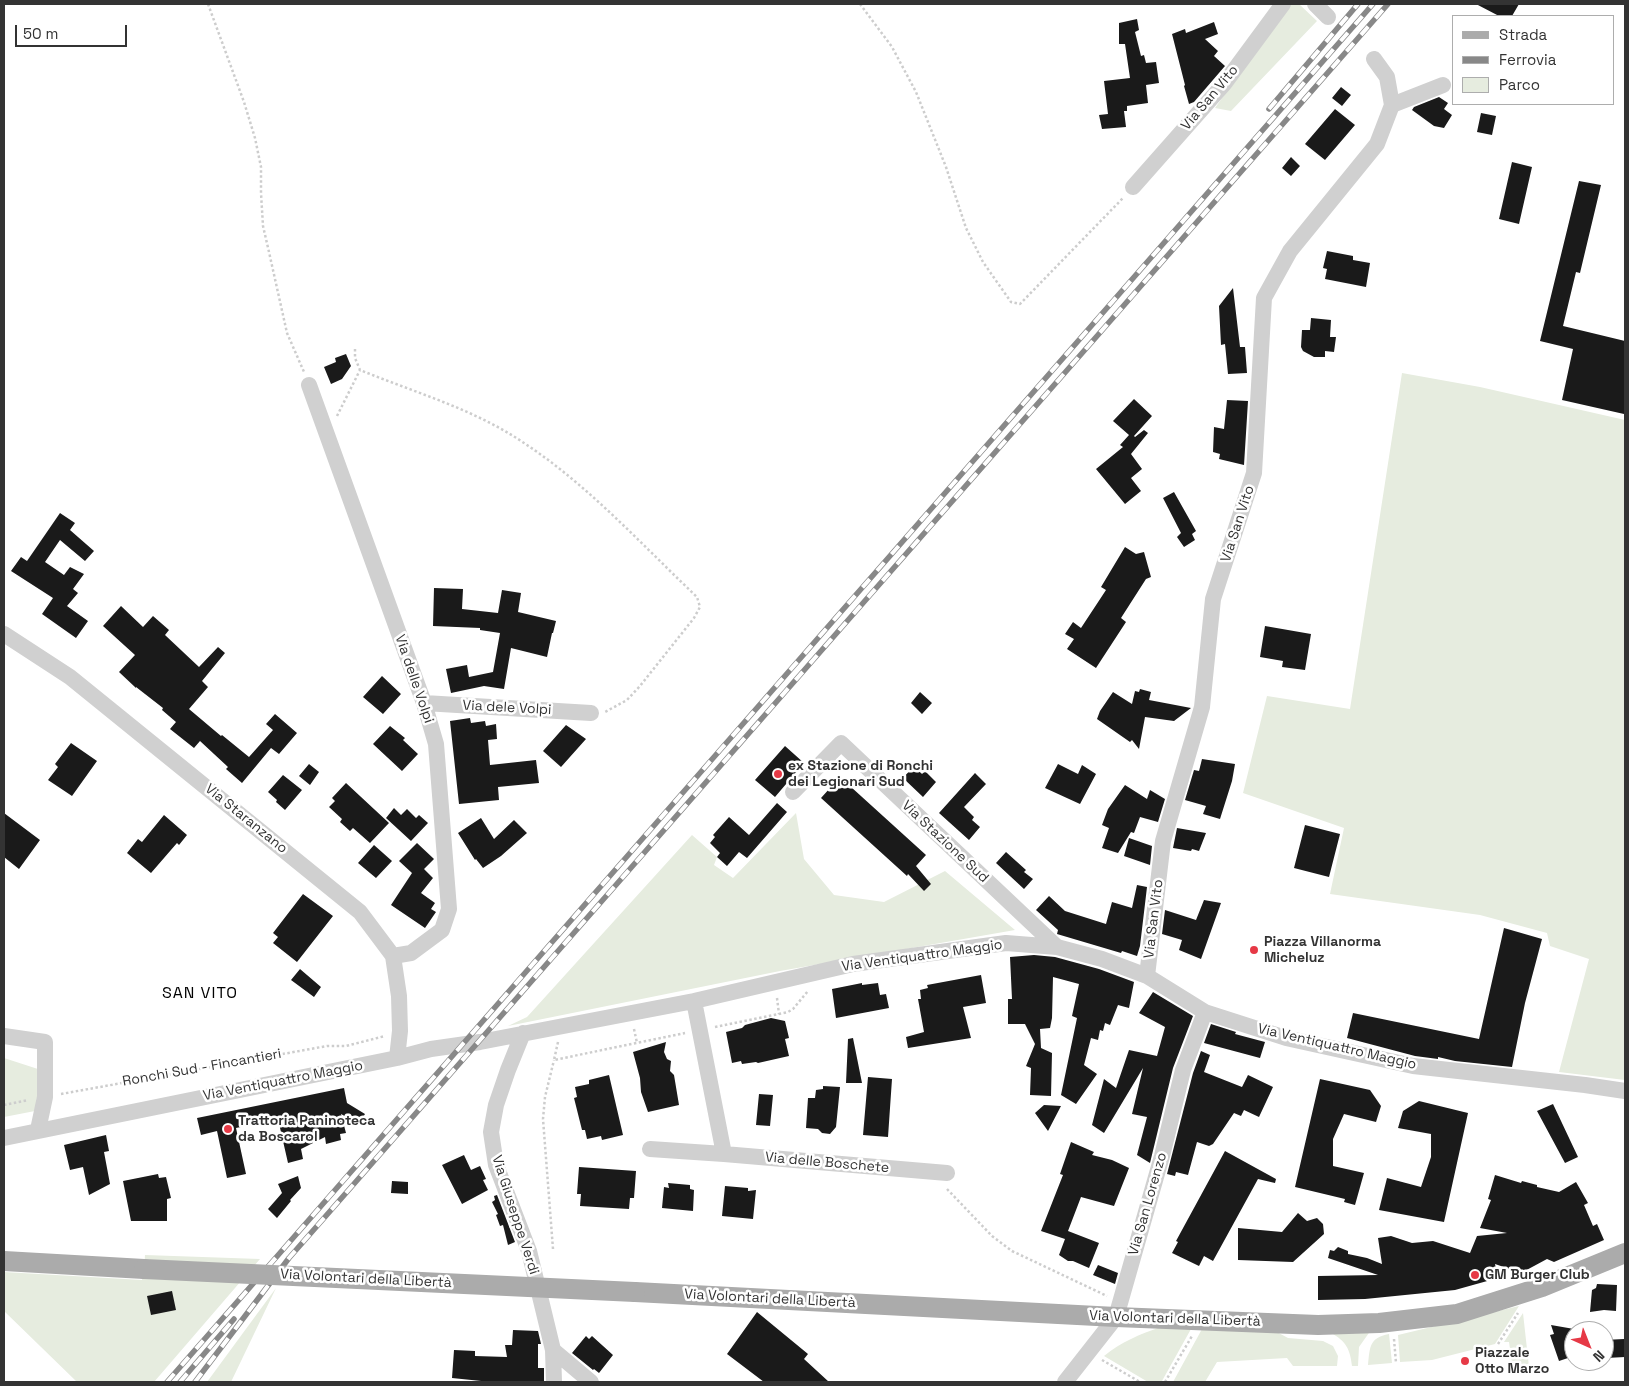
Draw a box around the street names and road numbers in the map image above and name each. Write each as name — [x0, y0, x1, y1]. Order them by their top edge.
street label: Via San Vito — [1178, 62, 1242, 134]
street label: Via San Vito — [1218, 484, 1258, 564]
street label: Via delle Volpi — [391, 633, 437, 725]
street label: Via dele Volpi — [462, 697, 552, 719]
street label: Via Staranzano — [201, 781, 291, 857]
street label: Via Stazione Sud — [898, 797, 992, 887]
street label: Via San Vito — [1141, 879, 1167, 959]
street label: Via Ventiquattro Maggio — [840, 936, 1004, 976]
street label: Via Ventiquattro Maggio — [1256, 1021, 1418, 1073]
street label: Ronchi Sud - Fincantieri — [121, 1046, 283, 1090]
street label: Via Ventiquattro Maggio — [202, 1057, 364, 1105]
street label: Via delle Boschete — [764, 1149, 890, 1177]
street label: Via San Lorenzo — [1125, 1151, 1171, 1257]
street label: Via Giuseppe Verdi — [488, 1153, 542, 1277]
street label: Via Volontari della Libertà — [280, 1266, 452, 1292]
street label: Via Volontari della Libertà — [684, 1286, 856, 1312]
street label: Via Volontari della Libertà — [1089, 1308, 1261, 1330]

